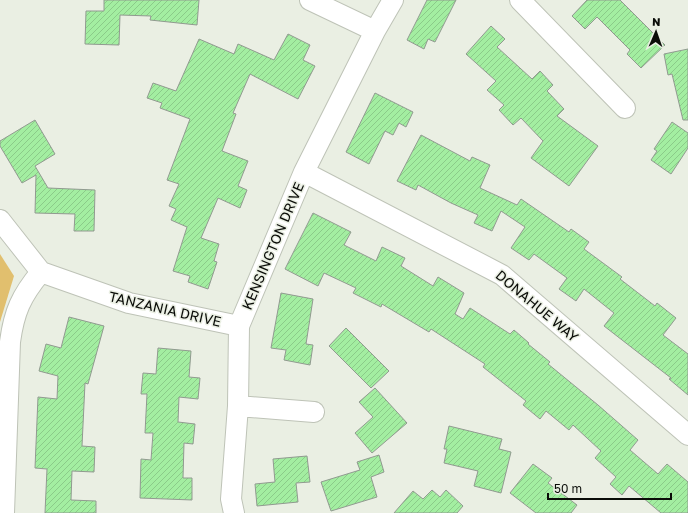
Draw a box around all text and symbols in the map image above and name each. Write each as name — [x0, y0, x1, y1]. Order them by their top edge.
north arrow — [636, 12, 676, 52]
text: N — [652, 15, 661, 28]
street label: KENSINGTON DRIVE — [238, 179, 307, 312]
street label: DONAHUE WAY — [493, 266, 582, 345]
street label: TANZANIA DRIVE — [107, 287, 223, 330]
scale bar — [548, 475, 671, 501]
text: 50 m — [554, 481, 582, 496]

